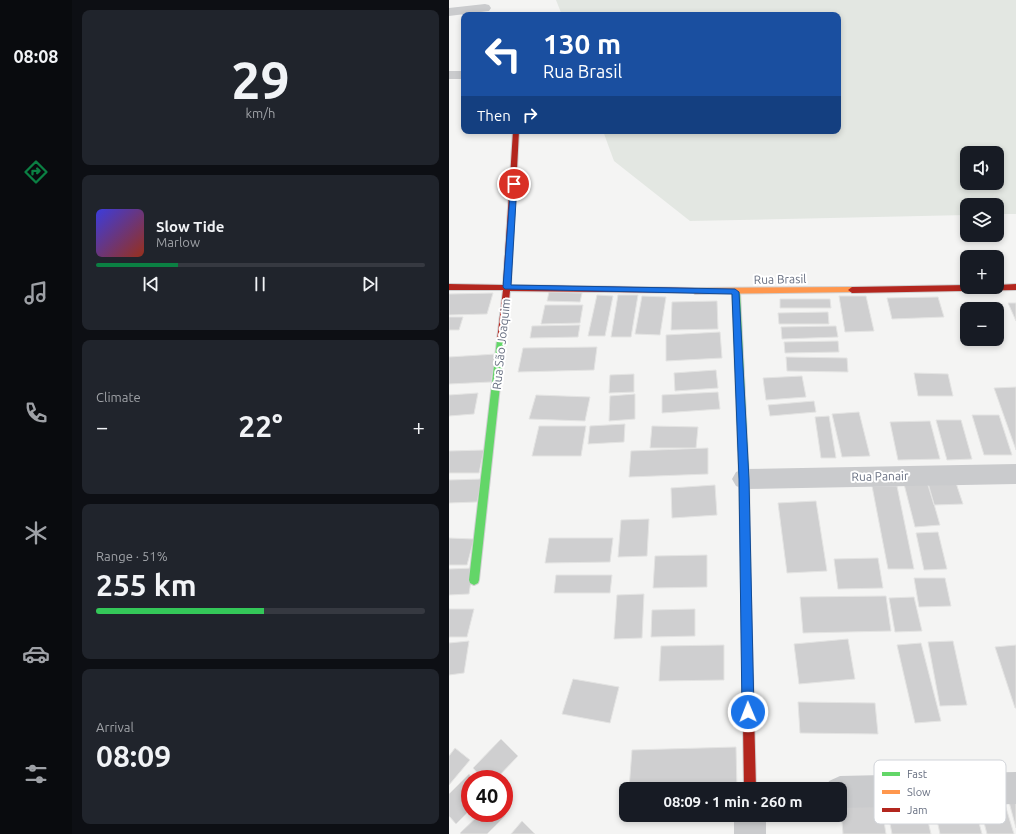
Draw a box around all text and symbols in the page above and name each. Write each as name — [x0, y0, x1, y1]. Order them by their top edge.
icon: left — [477, 28, 529, 80]
text: 130 m — [543, 28, 621, 59]
text: 08:08 — [13, 46, 59, 66]
text: 29 — [231, 51, 290, 109]
text: Rua Brasil — [543, 61, 622, 81]
icon: right — [519, 104, 541, 126]
text: km/h — [245, 106, 276, 120]
text: Then — [477, 107, 511, 124]
map controls — [960, 146, 1004, 346]
button: sound — [960, 146, 1004, 190]
icon: directions — [22, 158, 50, 186]
pin — [497, 167, 531, 201]
icon: arrive — [503, 173, 525, 195]
button: layers — [960, 198, 1004, 242]
text: Slow Tide — [156, 218, 224, 235]
text: Marlow — [156, 235, 200, 249]
button: + — [960, 250, 1004, 294]
street label: Rua Brasil — [753, 272, 807, 286]
icon: previous — [140, 273, 162, 295]
icon: pause — [249, 273, 271, 295]
icon: next — [359, 273, 381, 295]
icon: music — [22, 279, 50, 307]
street label: Rua São Joaquim — [490, 298, 512, 390]
button: − — [960, 302, 1004, 346]
text: Climate — [96, 390, 141, 404]
icon: phone — [22, 399, 50, 427]
text: 22° — [238, 409, 283, 443]
text: − — [96, 414, 108, 439]
text: + — [413, 414, 425, 439]
street label: Rua Panair — [851, 469, 909, 483]
icon: climate — [22, 519, 50, 547]
text: Range · 51% — [96, 549, 168, 563]
text: 255 km — [96, 568, 197, 602]
icon: car — [22, 640, 50, 668]
position arrow — [727, 691, 769, 733]
text: Arrival — [96, 720, 134, 734]
text: 08:09 — [96, 739, 171, 773]
icon: filters — [22, 760, 50, 788]
legend — [874, 760, 1006, 824]
text: Fast — [907, 768, 928, 780]
speed limit sign: 40 — [461, 770, 513, 822]
text: Slow — [907, 786, 931, 798]
text: 08:09 · 1 min · 260 m — [664, 793, 802, 810]
text: Jam — [907, 804, 928, 816]

